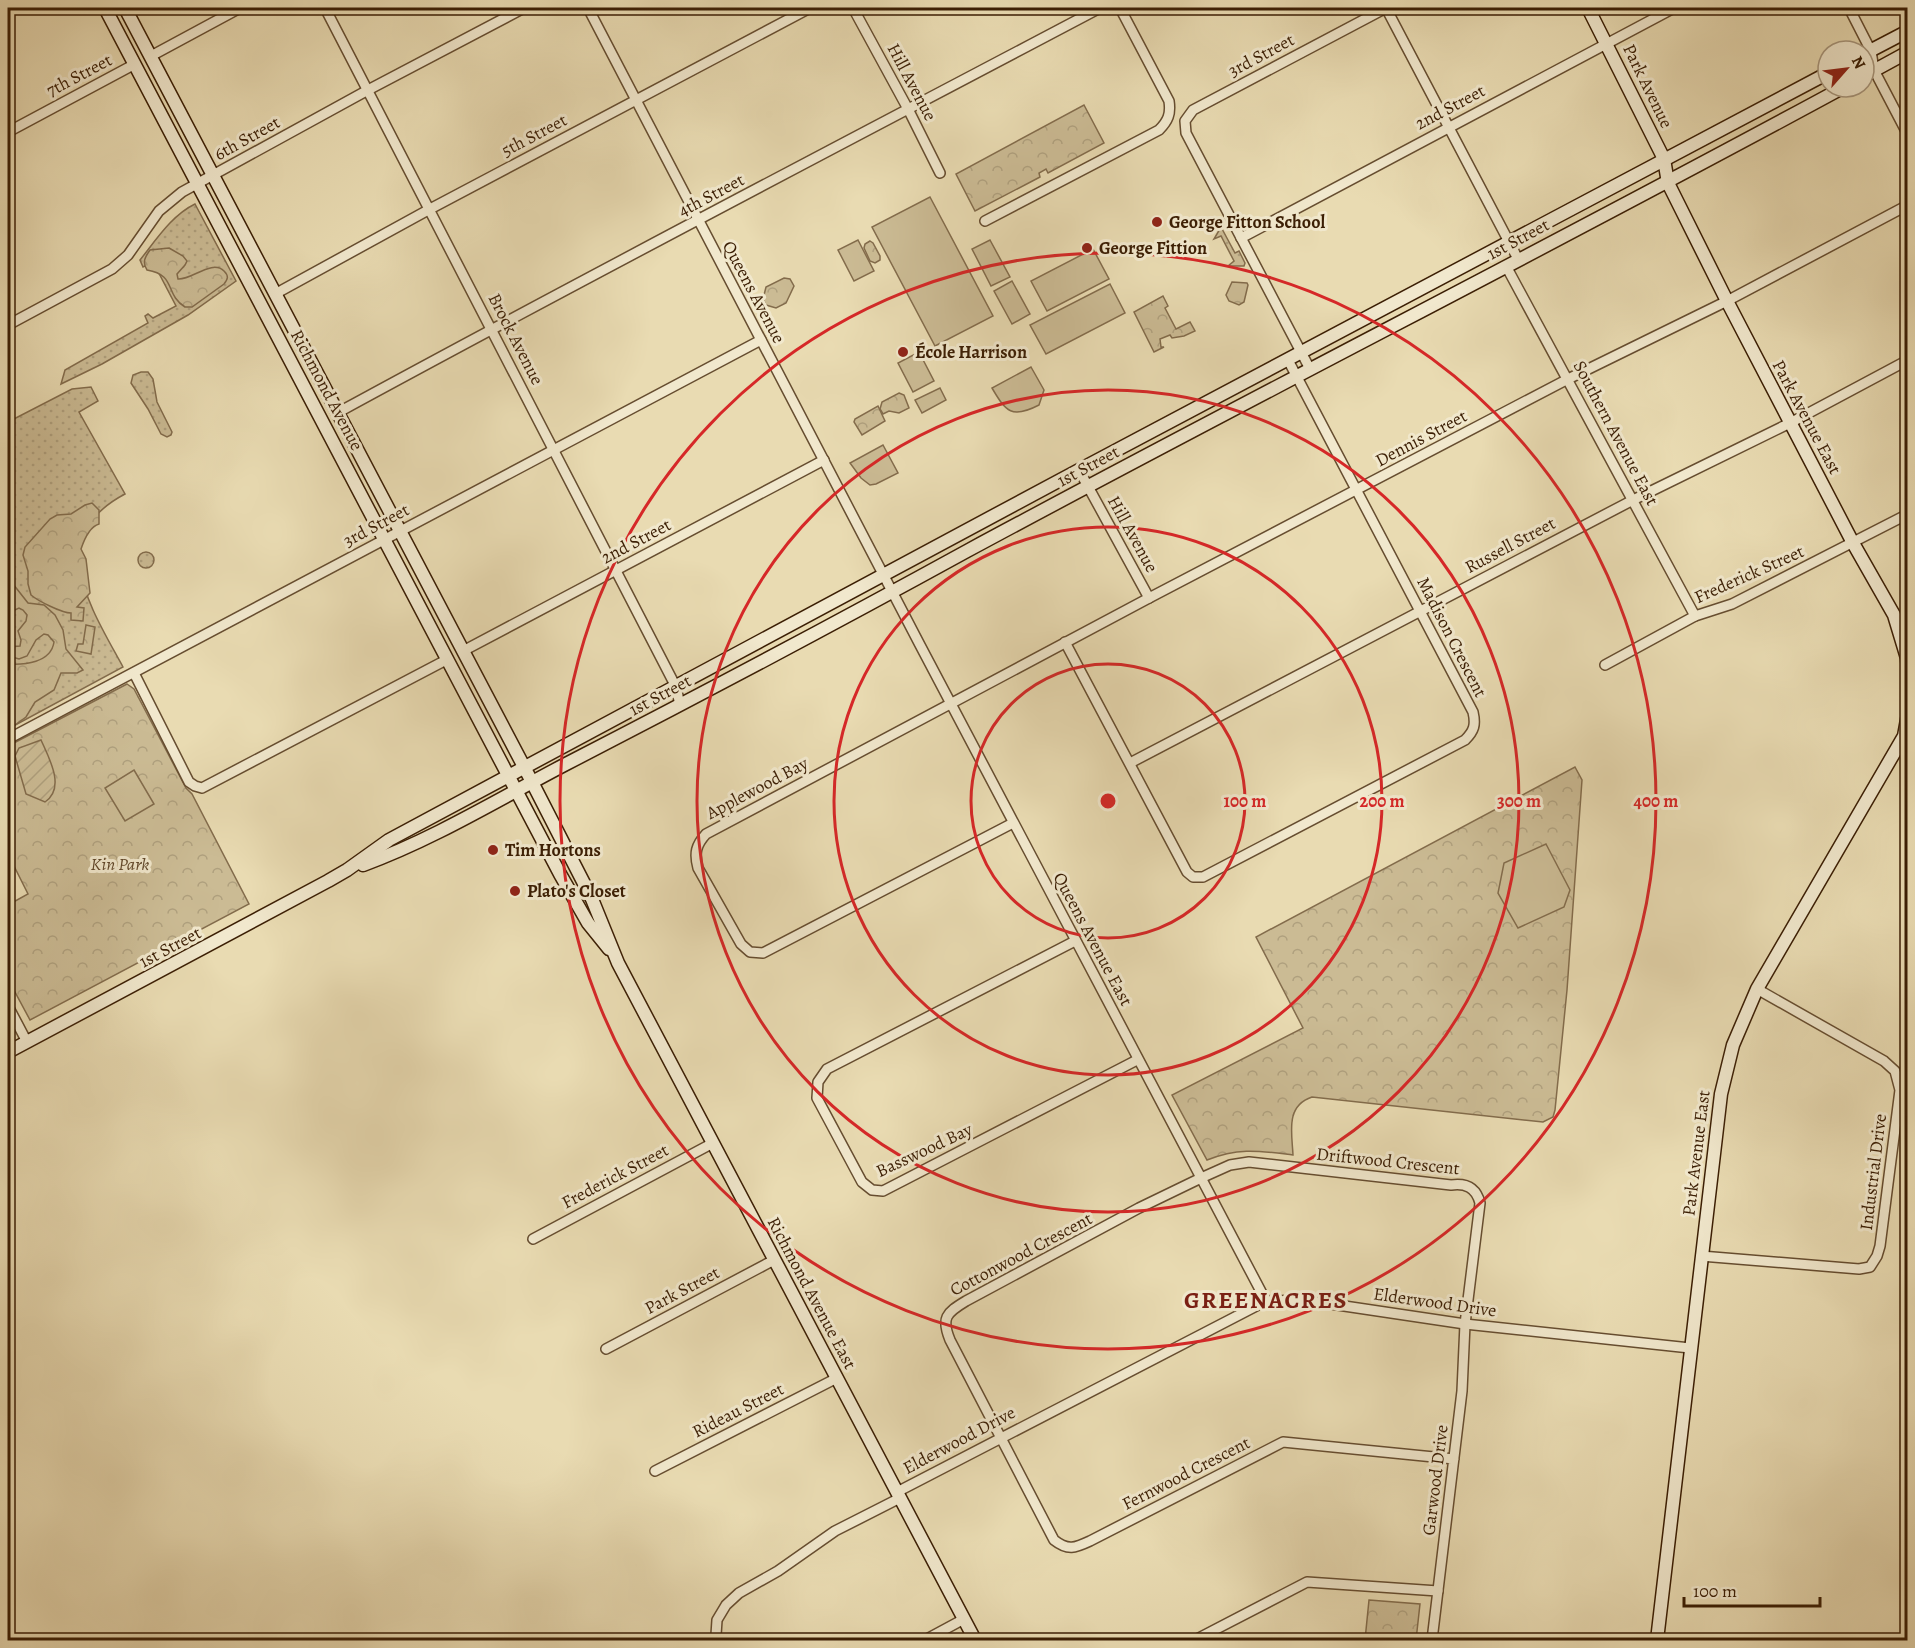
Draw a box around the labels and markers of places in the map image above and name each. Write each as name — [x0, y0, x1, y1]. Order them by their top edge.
place label: George Fitton School — [1169, 210, 1325, 234]
marker: George Fitton School — [1150, 215, 1164, 229]
place label: George Fittion — [1099, 236, 1207, 260]
marker: George Fittion — [1080, 241, 1094, 255]
place label: École Harrison — [915, 340, 1027, 364]
marker: École Harrison — [896, 345, 910, 359]
centre of rings — [1098, 791, 1118, 811]
place label: Tim Hortons — [505, 838, 601, 862]
marker: Tim Hortons — [486, 843, 500, 857]
place label: Plato's Closet — [527, 879, 626, 903]
marker: Plato's Closet — [508, 884, 522, 898]

